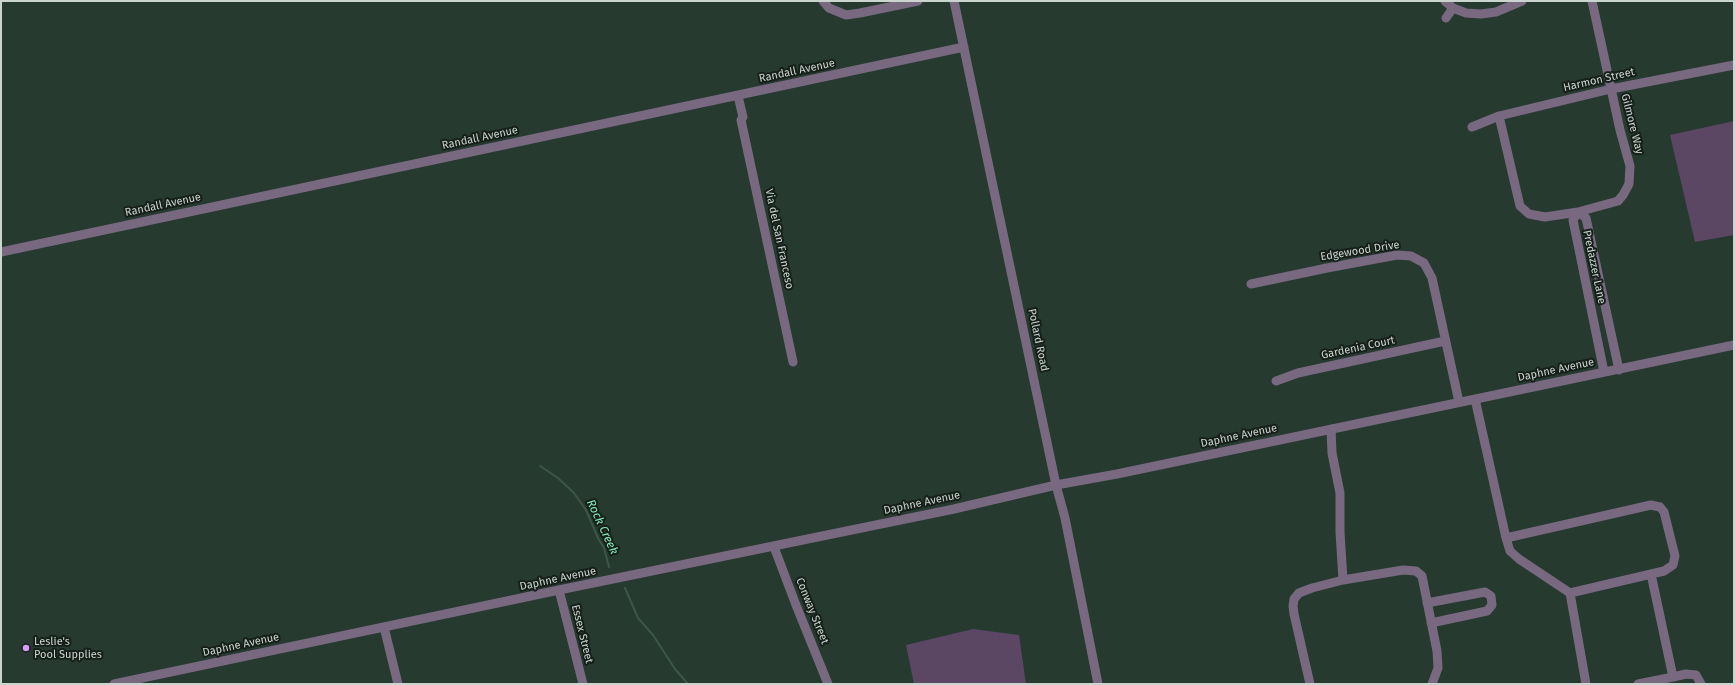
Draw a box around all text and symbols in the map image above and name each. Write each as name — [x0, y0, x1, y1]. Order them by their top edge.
street label: Randall Avenue — [758, 57, 836, 85]
street label: Harmon Street — [1562, 65, 1636, 95]
street label: Gilmore Way — [1618, 92, 1646, 156]
street label: Randall Avenue — [441, 124, 519, 152]
street label: Via del San Franceso — [762, 188, 796, 290]
street label: Randall Avenue — [124, 191, 202, 219]
street label: Predazzer Lane — [1580, 229, 1608, 305]
street label: Edgewood Drive — [1320, 238, 1400, 264]
street label: Pollard Road — [1025, 308, 1051, 372]
street label: Gardenia Court — [1320, 334, 1396, 362]
street label: Daphne Avenue — [1517, 355, 1595, 385]
street label: Daphne Avenue — [1200, 421, 1278, 451]
street label: Daphne Avenue — [883, 488, 961, 518]
water label: Rock Creek — [583, 497, 621, 557]
street label: Daphne Avenue — [519, 564, 597, 594]
street label: Conway Street — [793, 576, 831, 646]
street label: Essex Street — [568, 603, 596, 665]
street label: Daphne Avenue — [202, 630, 280, 660]
place label: Leslie's Pool Supplies — [34, 635, 102, 661]
marker: Leslie's Pool Supplies — [21, 643, 31, 653]

